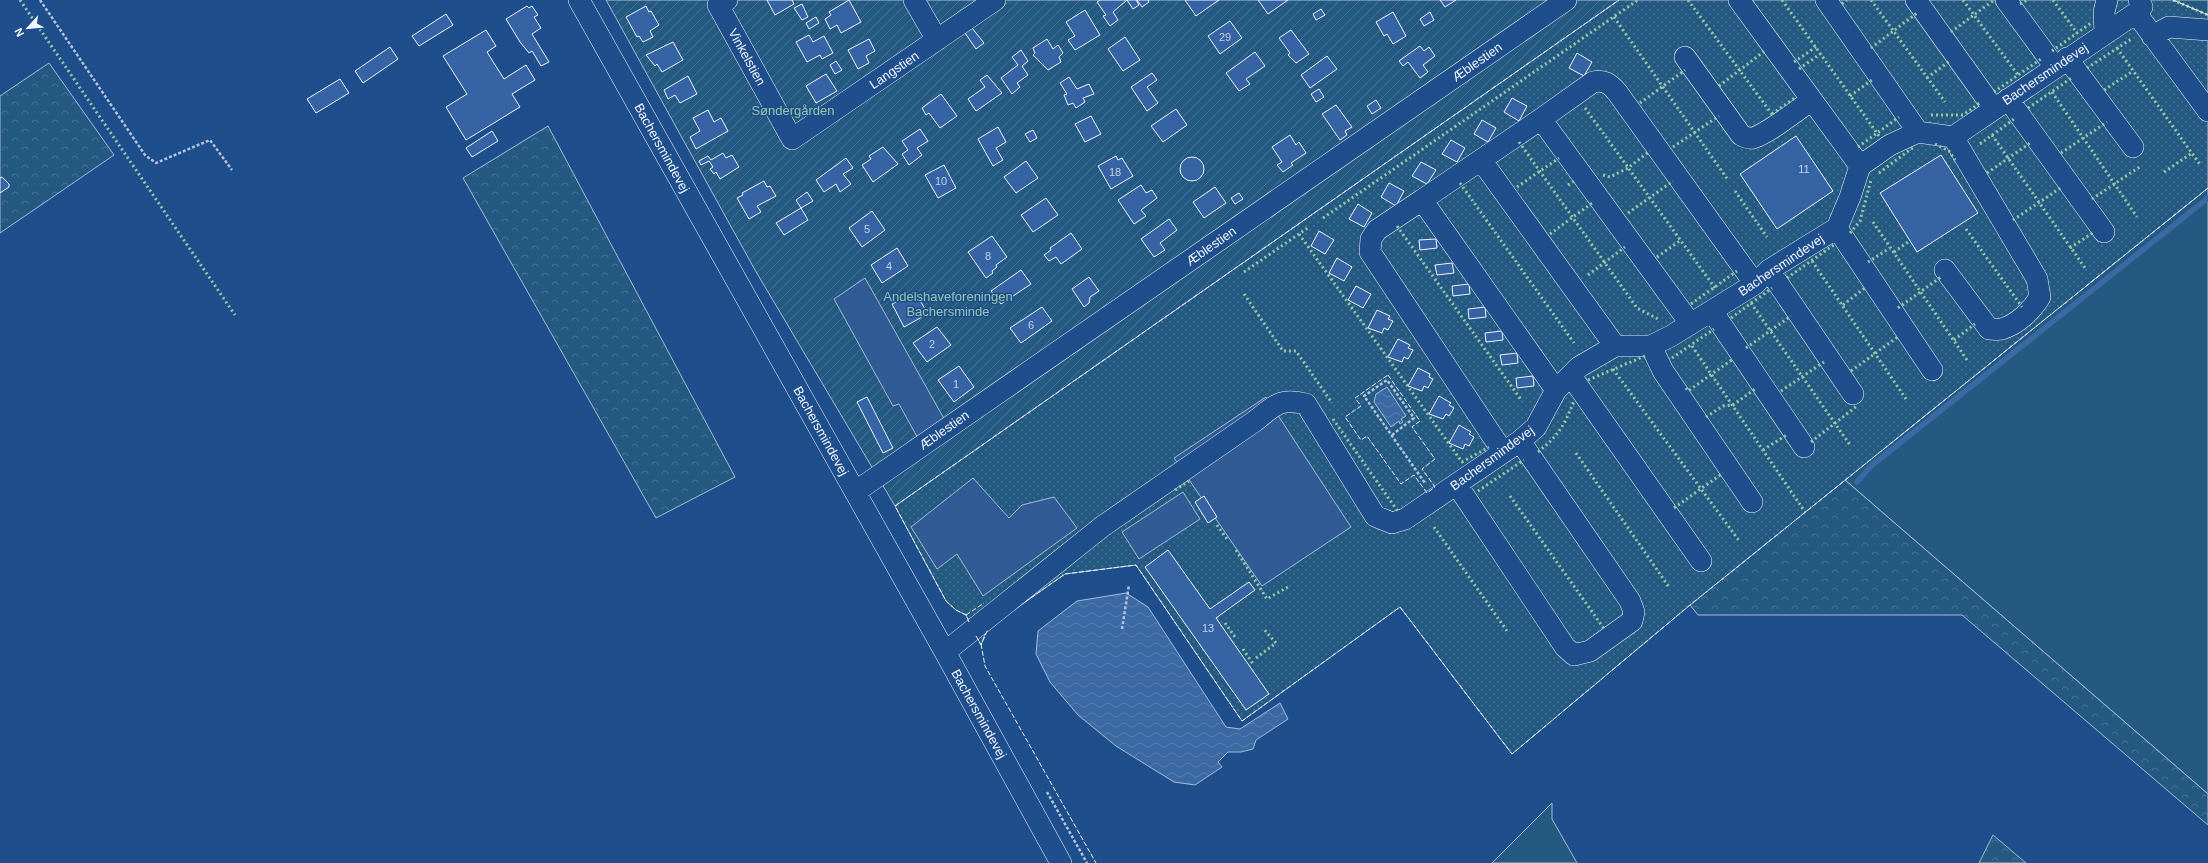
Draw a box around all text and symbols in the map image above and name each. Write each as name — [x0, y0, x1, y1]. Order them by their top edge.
north arrow — [8, 8, 48, 48]
text: N — [12, 26, 26, 39]
street label: Vinkelstien — [725, 26, 769, 88]
house number: 29 — [1219, 31, 1231, 43]
street label: Æblestien — [1449, 39, 1505, 85]
street label: Bachersmindevej — [1999, 40, 2091, 108]
street label: Langstien — [866, 48, 922, 92]
street label: Bachersmindevej — [631, 101, 693, 195]
park label: Søndergården — [751, 103, 835, 118]
house number: 11 — [1798, 163, 1810, 175]
house number: 18 — [1109, 166, 1121, 178]
house number: 10 — [935, 175, 947, 187]
house number: 5 — [864, 223, 870, 235]
street label: Æblestien — [1183, 223, 1239, 269]
street label: Bachersmindevej — [1735, 231, 1827, 299]
house number: 8 — [985, 250, 991, 262]
house number: 4 — [886, 260, 892, 272]
park label: Andelshaveforeningen Bachersminde — [883, 289, 1013, 319]
house number: 6 — [1028, 319, 1034, 331]
house number: 2 — [929, 338, 935, 350]
house number: 1 — [953, 378, 959, 390]
street label: Bachersmindevej — [790, 384, 852, 478]
street label: Æblestien — [916, 407, 972, 453]
street label: Bachersmindevej — [1447, 423, 1537, 493]
house number: 13 — [1202, 622, 1214, 634]
street label: Bachersmindevej — [948, 667, 1010, 761]

